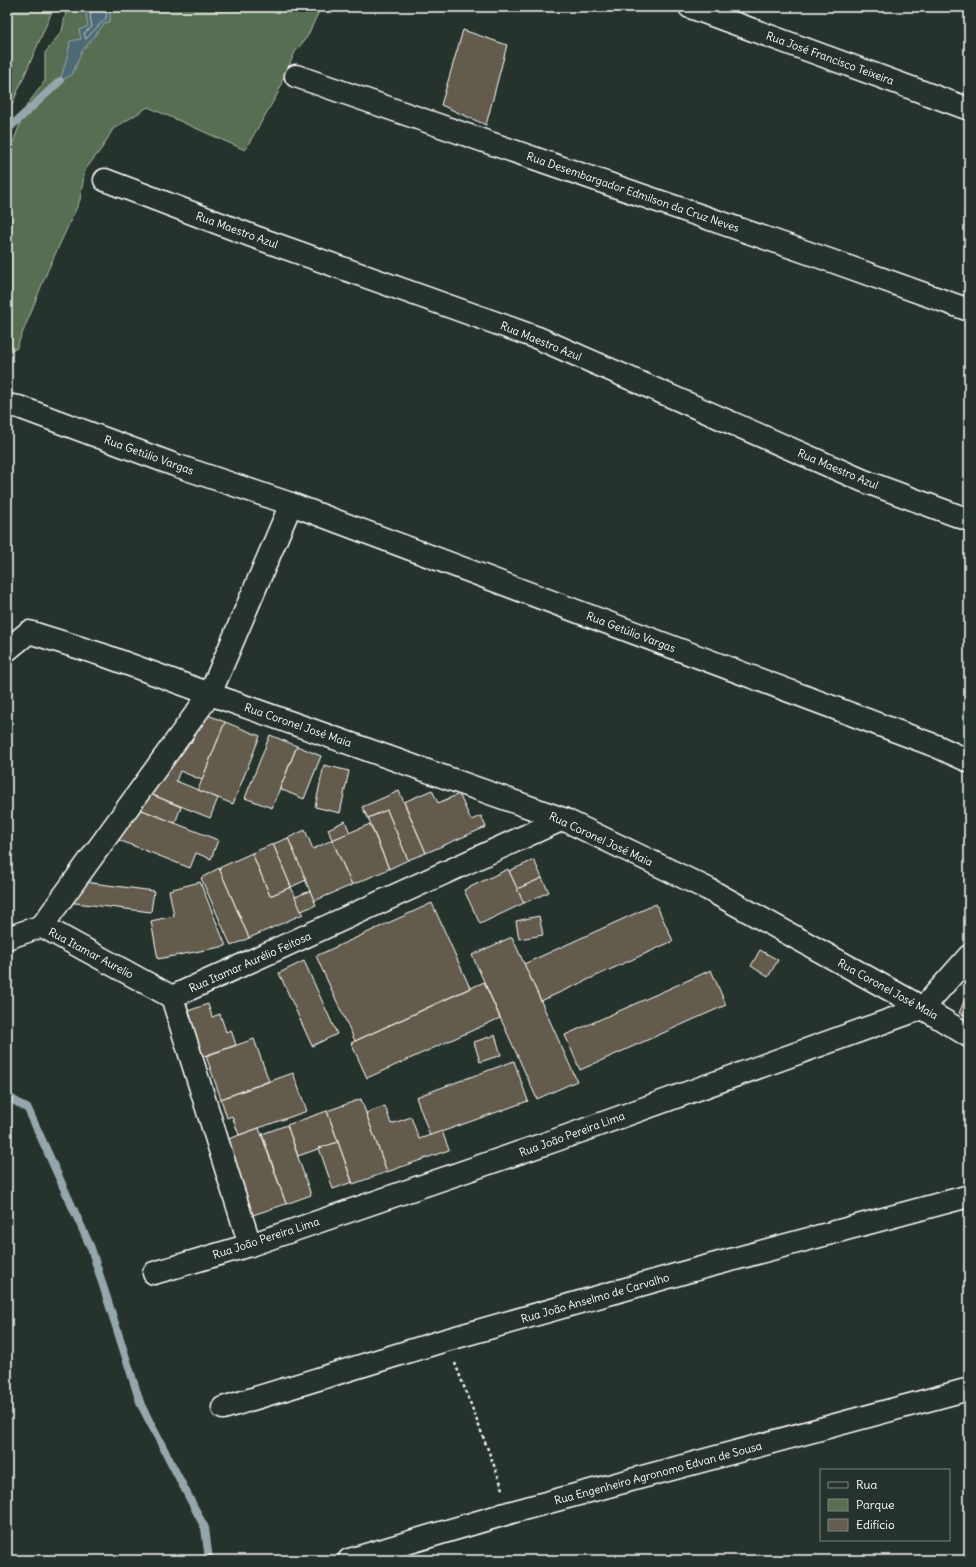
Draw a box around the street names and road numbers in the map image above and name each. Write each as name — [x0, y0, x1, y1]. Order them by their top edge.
street label: Rua José Francisco Teixeira — [764, 28, 896, 88]
street label: Rua Desembargador Edmilson da Cruz Neves — [525, 149, 741, 235]
street label: Rua Maestro Azul — [194, 209, 280, 251]
street label: Rua Maestro Azul — [498, 318, 584, 364]
street label: Rua Getúlio Vargas — [102, 432, 196, 478]
street label: Rua Maestro Azul — [796, 446, 880, 492]
street label: Rua Getúlio Vargas — [584, 609, 678, 655]
street label: Rua Coronel José Maia — [242, 700, 354, 750]
street label: Rua Coronel José Maia — [547, 809, 655, 869]
street label: Rua Itamar Aurelio — [46, 925, 136, 981]
street label: Rua Itamar Aurélio Feitosa — [187, 929, 313, 995]
street label: Rua Coronel José Maia — [835, 956, 941, 1022]
street label: Rua João Pereira Lima — [517, 1108, 627, 1160]
street label: Rua João Pereira Lima — [211, 1214, 321, 1262]
street label: Rua João Anselmo de Carvalho — [519, 1270, 671, 1326]
street label: Rua Engenheiro Agronomo Edvan de Sousa — [553, 1438, 763, 1508]

